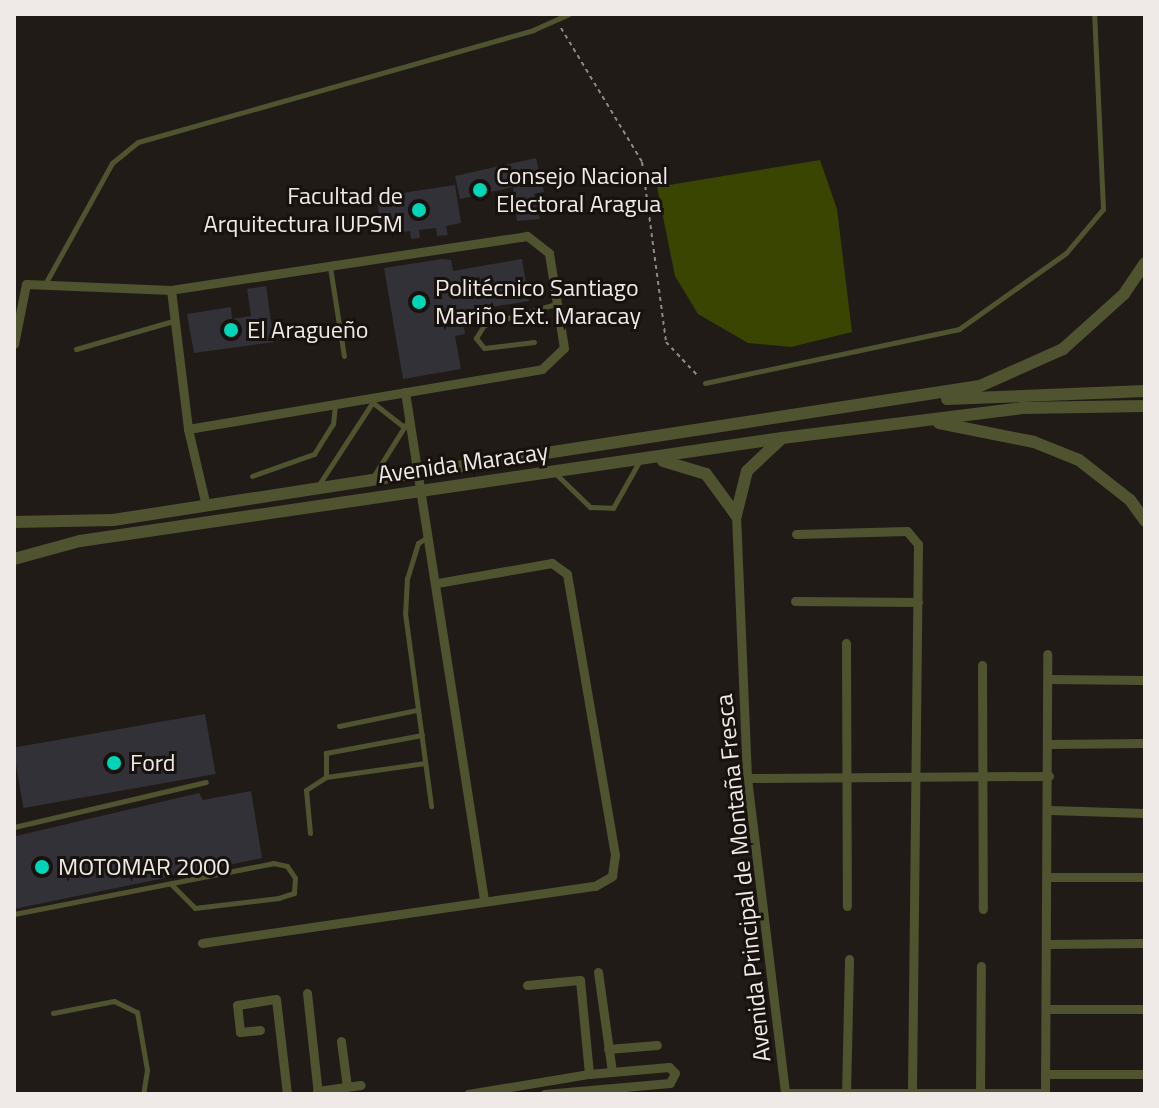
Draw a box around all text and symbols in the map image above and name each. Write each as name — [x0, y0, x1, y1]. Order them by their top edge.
place label: Consejo Nacional Electoral Aragua — [496, 162, 668, 218]
marker: Consejo Nacional Electoral Aragua — [471, 181, 489, 199]
place label: Facultad de Arquitectura IUPSM — [204, 182, 403, 238]
marker: Facultad de Arquitectura IUPSM — [410, 201, 428, 219]
place label: Politécnico Santiago Mariño Ext. Maracay — [435, 274, 641, 330]
marker: Politécnico Santiago Mariño Ext. Maracay — [410, 293, 428, 311]
place label: El Aragueño — [247, 316, 368, 344]
marker: El Aragueño — [222, 321, 240, 339]
street label: Avenida Maracay — [376, 437, 550, 489]
street label: Avenida Principal de Montaña Fresca — [709, 693, 777, 1063]
place label: Ford — [130, 749, 176, 777]
marker: Ford — [105, 754, 123, 772]
place label: MOTOMAR 2000 — [58, 853, 230, 881]
marker: MOTOMAR 2000 — [33, 858, 51, 876]

